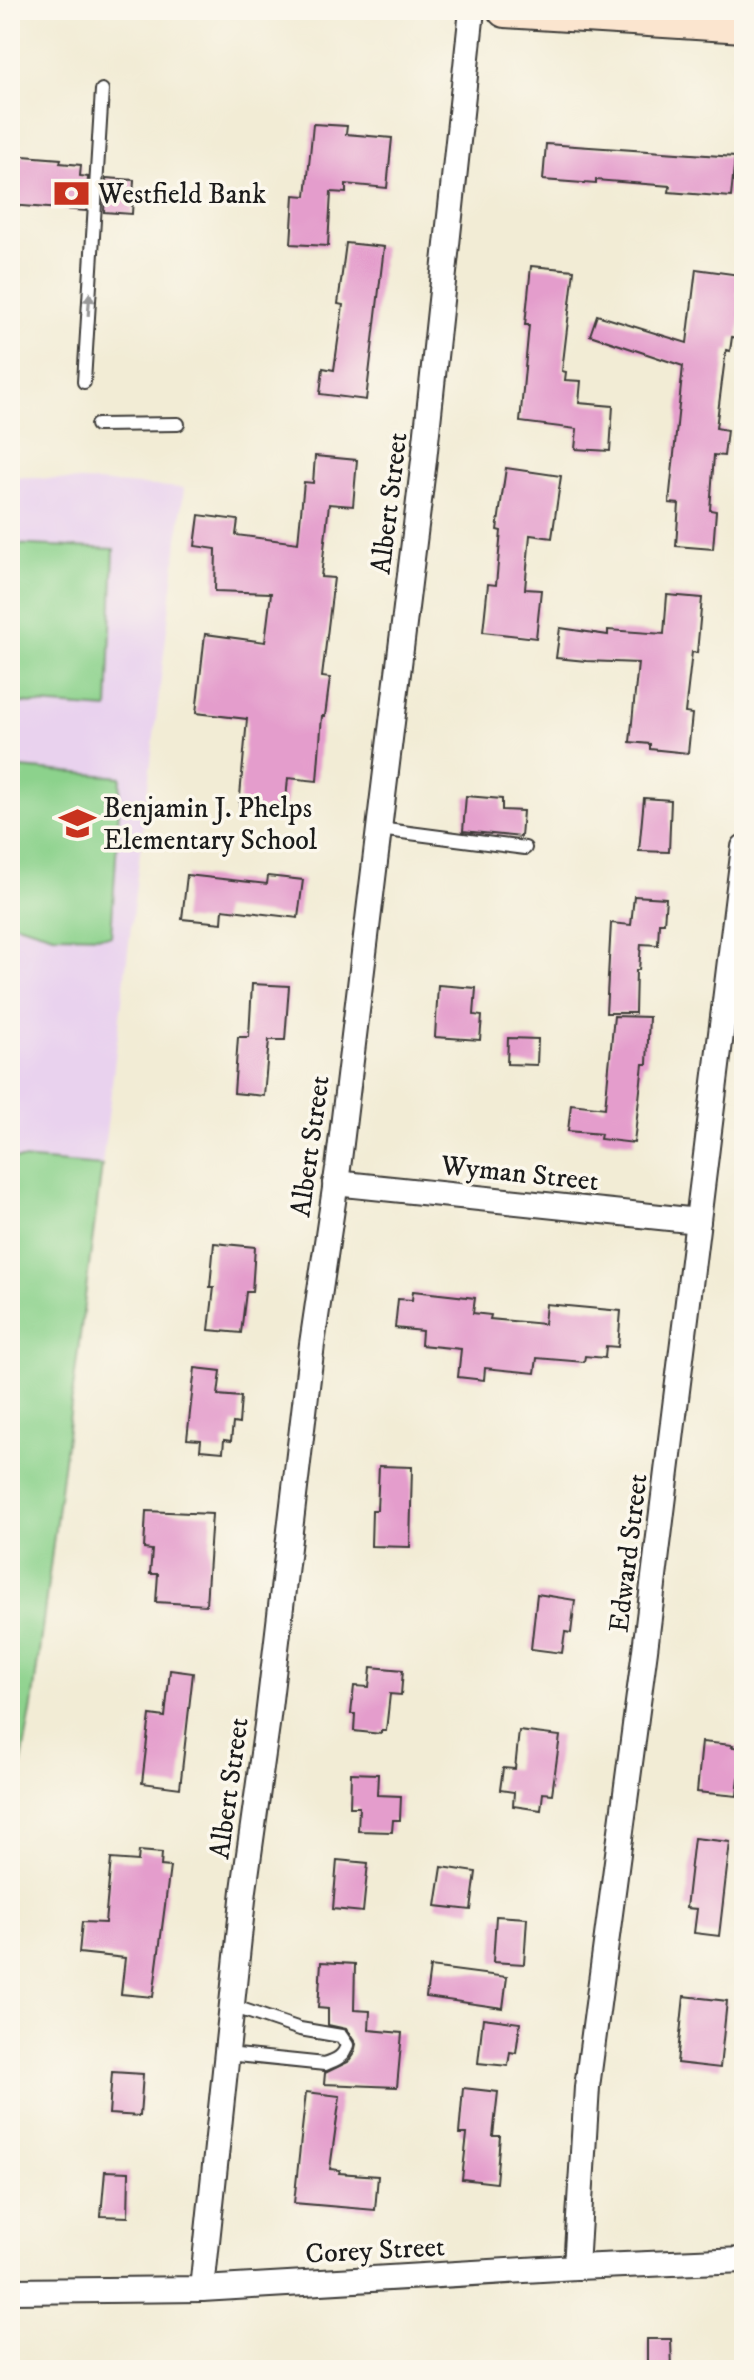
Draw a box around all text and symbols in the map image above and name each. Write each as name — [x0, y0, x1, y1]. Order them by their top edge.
bank icon: Westfield Bank — [53, 174, 91, 212]
place label: Westfield Bank — [97, 177, 266, 212]
one-way arrow — [83, 291, 96, 316]
street label: Albert Street — [363, 430, 416, 576]
place label: Benjamin J. Phelps Elementary School — [103, 791, 318, 858]
school or university icon: Benjamin J. Phelps Elementary School — [58, 804, 96, 842]
street label: Albert Street — [283, 1073, 338, 1219]
street label: Wyman Street — [438, 1148, 600, 1199]
street label: Edward Street — [601, 1472, 656, 1635]
street label: Albert Street — [202, 1715, 257, 1861]
street label: Corey Street — [304, 2229, 446, 2272]

